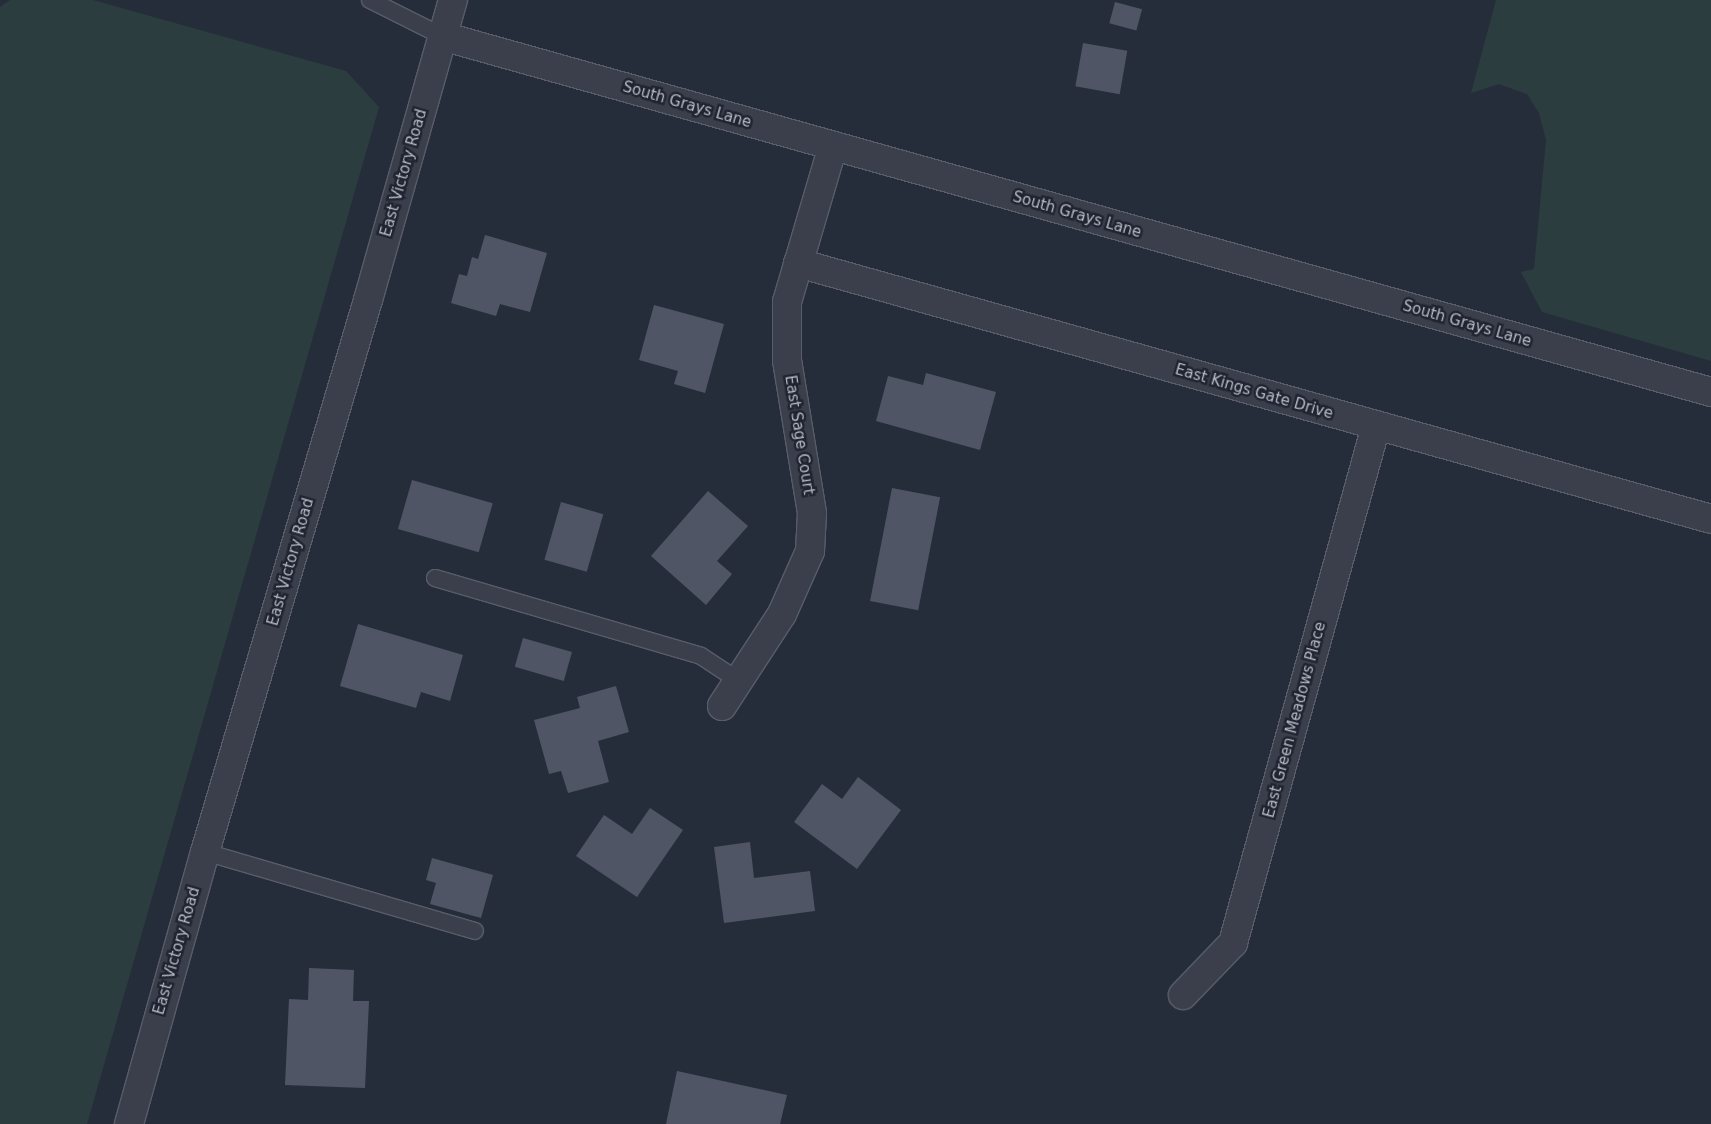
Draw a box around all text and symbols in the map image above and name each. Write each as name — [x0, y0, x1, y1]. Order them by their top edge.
street label: South Grays Lane — [621, 78, 753, 132]
street label: East Victory Road — [377, 107, 431, 239]
street label: South Grays Lane — [1011, 188, 1143, 242]
street label: South Grays Lane — [1401, 297, 1533, 351]
street label: East Kings Gate Drive — [1173, 361, 1335, 423]
street label: East Sage Court — [781, 374, 817, 496]
street label: East Victory Road — [264, 496, 318, 628]
street label: East Green Meadows Place — [1260, 620, 1330, 820]
street label: East Victory Road — [150, 885, 204, 1017]

